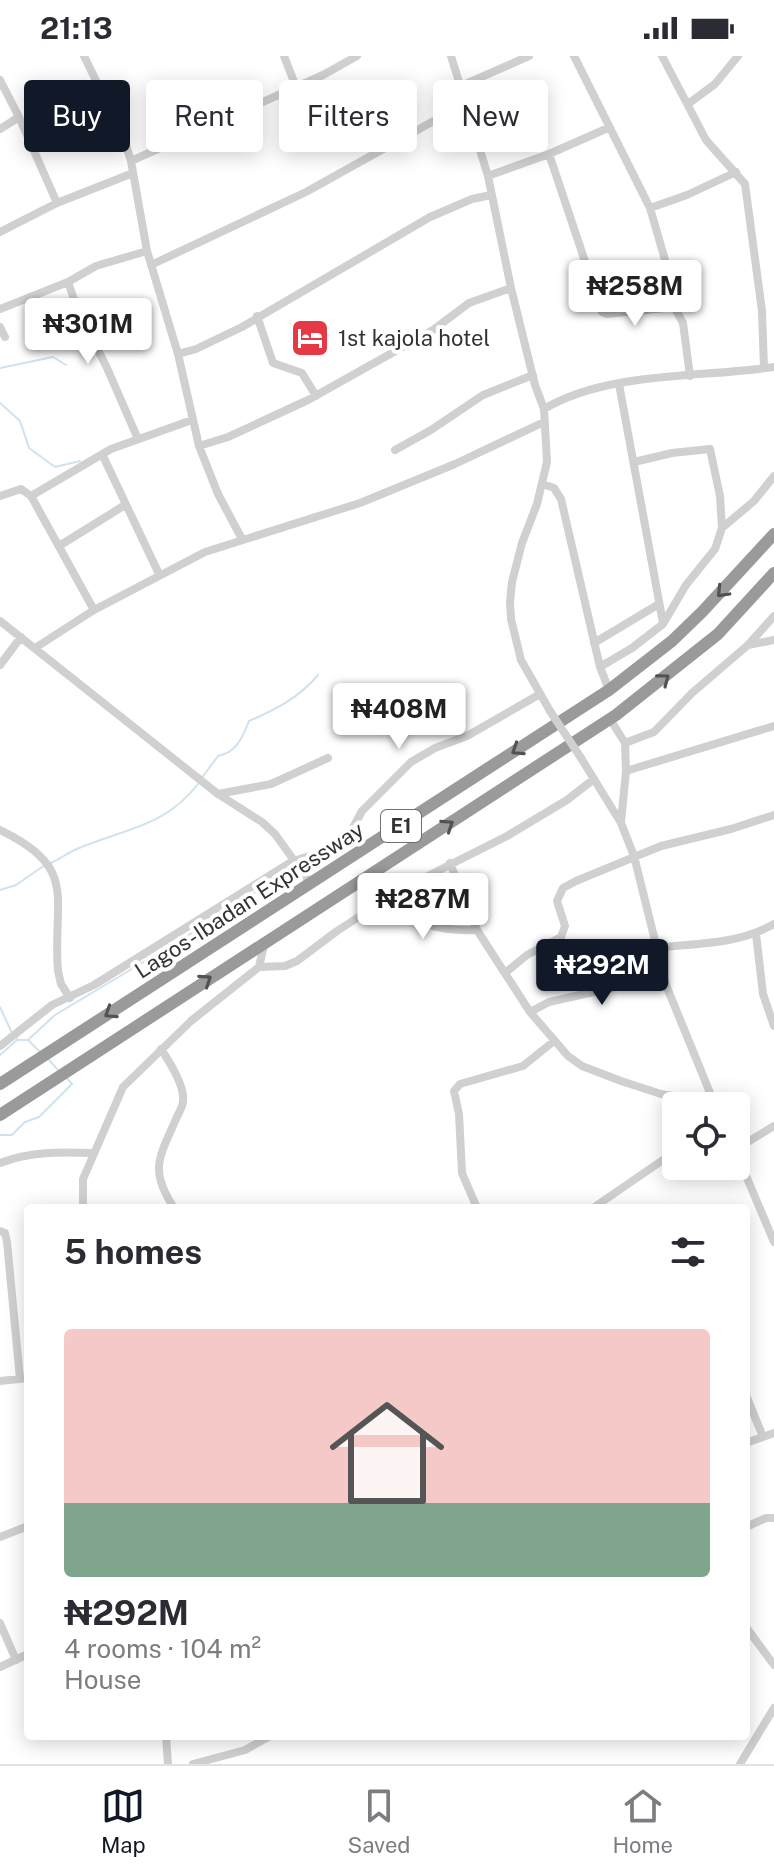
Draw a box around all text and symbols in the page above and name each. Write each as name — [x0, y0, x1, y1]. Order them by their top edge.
text: 21:13 — [40, 10, 113, 46]
chip: Buy — [24, 80, 130, 152]
chip: Rent — [146, 80, 263, 152]
chip: Filters — [279, 80, 417, 152]
chip: New — [433, 80, 548, 152]
pin: ₦258M — [579, 260, 691, 328]
text: ₦258M — [587, 270, 683, 301]
pin: ₦301M — [32, 298, 144, 366]
text: ₦301M — [43, 308, 133, 339]
hotel icon: 1st kajola hotel — [289, 317, 331, 359]
place label: 1st kajola hotel — [338, 325, 490, 351]
one-way arrow — [717, 583, 732, 597]
one-way arrow — [655, 675, 670, 689]
pin: ₦408M — [343, 683, 455, 751]
text: ₦408M — [351, 693, 447, 724]
one-way arrow — [511, 740, 525, 755]
road number: E1 — [381, 810, 421, 842]
street label: Lagos-Ibadan Expressway — [130, 816, 368, 984]
one-way arrow — [440, 819, 454, 834]
pin: ₦287M — [367, 873, 479, 941]
text: ₦287M — [375, 883, 471, 914]
pin: ₦292M — [546, 939, 658, 1007]
text: ₦292M — [554, 949, 650, 980]
one-way arrow — [197, 975, 211, 990]
one-way arrow — [105, 1003, 119, 1018]
map controls — [662, 1092, 750, 1180]
button: locate — [662, 1092, 750, 1180]
icon: filters — [666, 1230, 710, 1274]
text: 5 homes — [64, 1232, 202, 1272]
icon: home — [315, 1381, 459, 1525]
text: ₦292M — [64, 1593, 189, 1633]
text: 4 rooms · 104 m² — [64, 1633, 261, 1664]
text: House — [64, 1664, 141, 1695]
tab: Map — [101, 1784, 146, 1858]
tab: Saved — [348, 1784, 410, 1858]
tab: Home — [612, 1784, 673, 1858]

